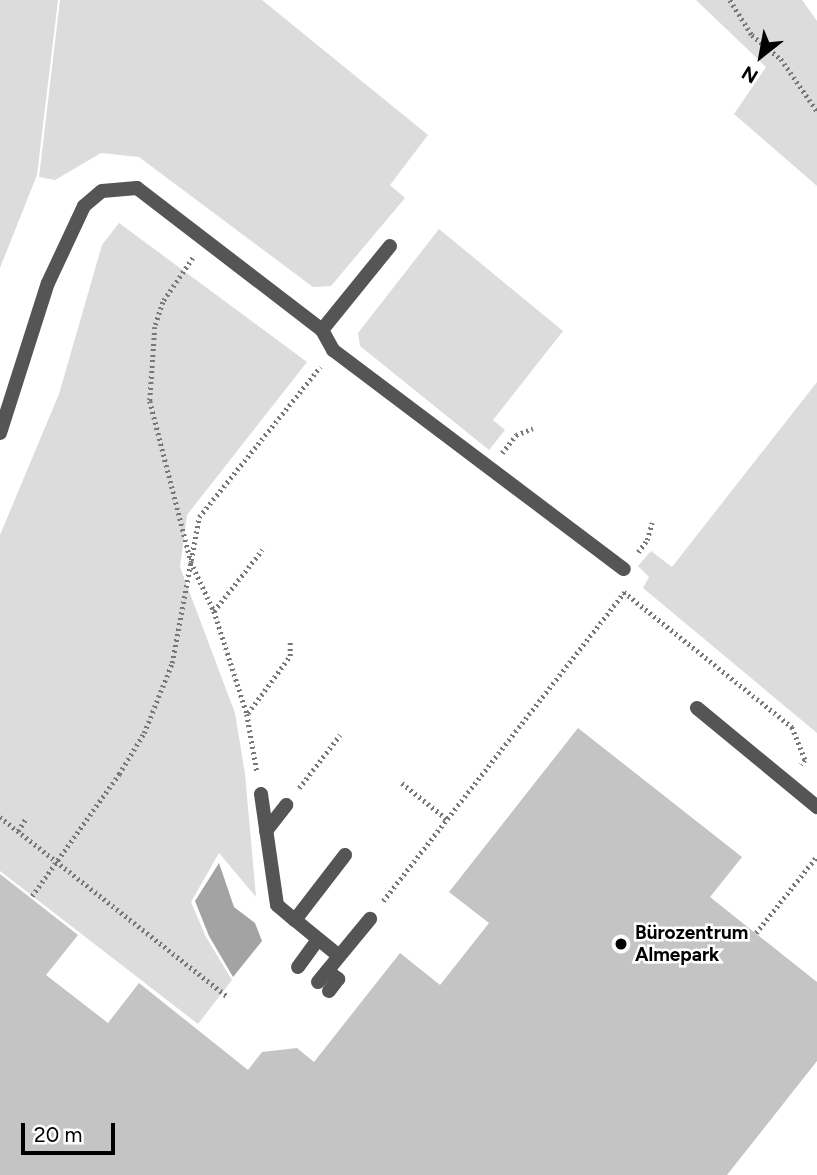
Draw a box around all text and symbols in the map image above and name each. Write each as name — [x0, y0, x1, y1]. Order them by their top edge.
north arrow — [726, 21, 796, 91]
text: N — [738, 61, 762, 88]
place label: Bürozentrum Almepark — [635, 922, 748, 966]
marker: Bürozentrum Almepark — [613, 936, 629, 952]
scale bar — [24, 1108, 119, 1152]
text: 20 m — [34, 1122, 82, 1147]

